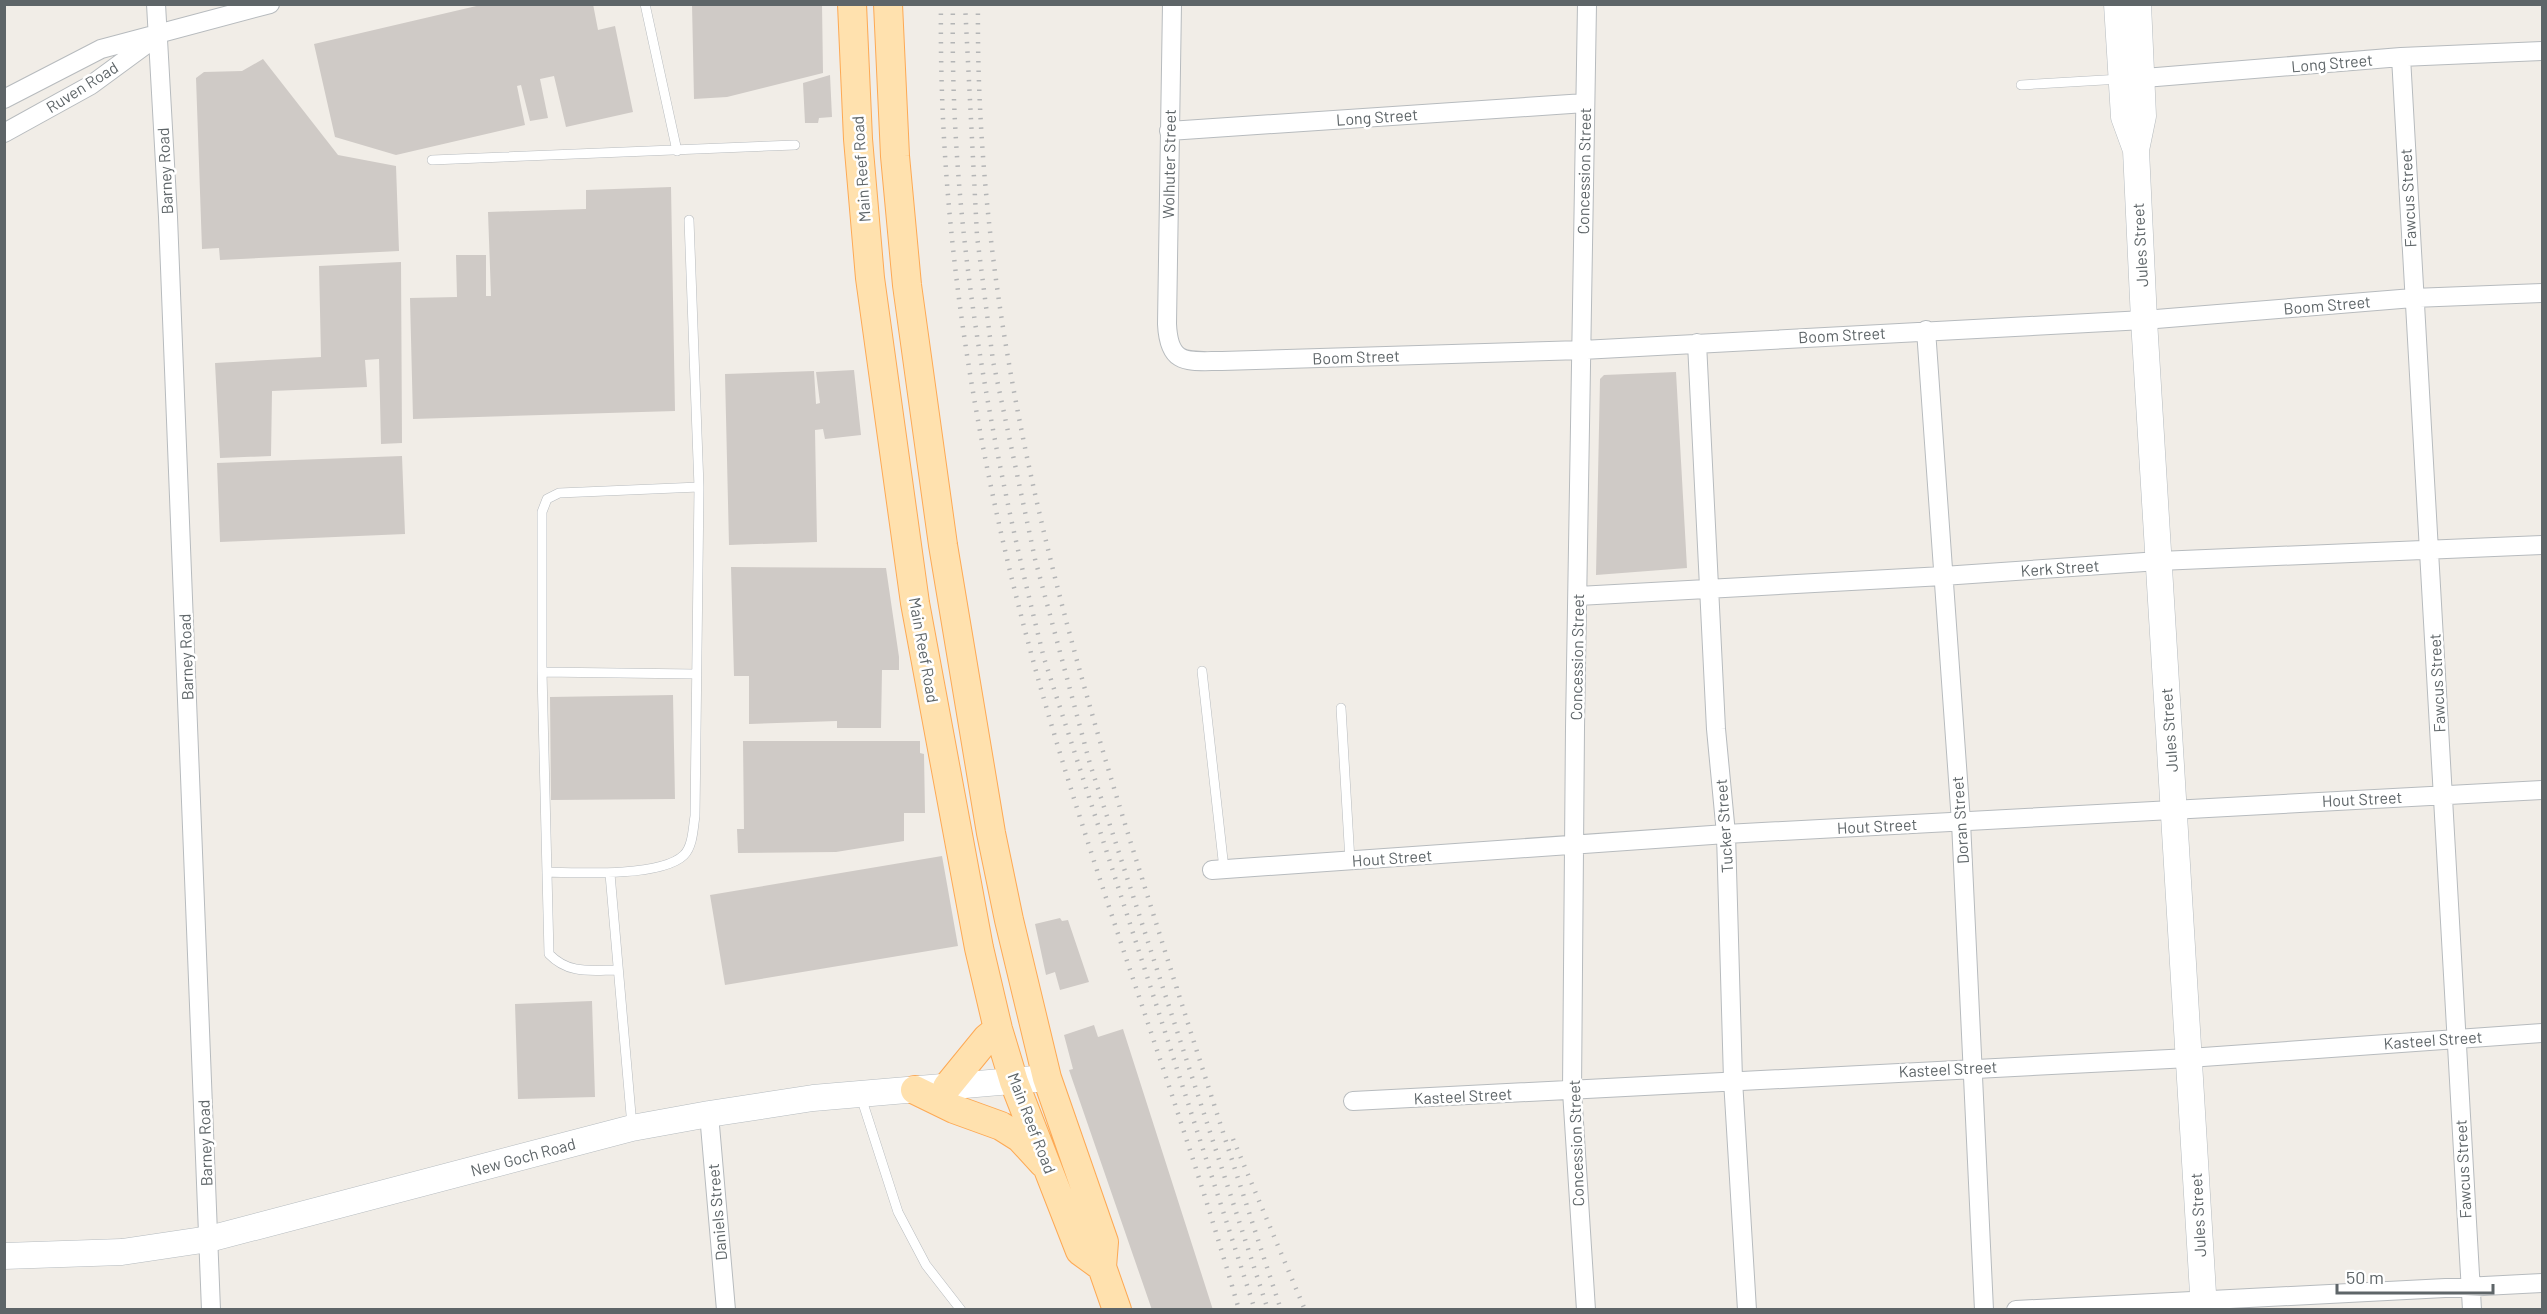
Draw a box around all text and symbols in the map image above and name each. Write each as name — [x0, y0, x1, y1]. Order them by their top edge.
street label: Long Street — [2290, 49, 2374, 76]
street label: Ruven Road — [42, 57, 121, 116]
street label: Long Street — [1335, 104, 1418, 129]
street label: Concession Street — [1573, 107, 1594, 235]
street label: Wolhuter Street — [1158, 109, 1179, 219]
street label: Main Reef Road — [847, 115, 874, 223]
street label: Barney Road — [153, 127, 176, 215]
street label: Fawcus Street — [2395, 148, 2420, 248]
street label: Jules Street — [2128, 202, 2151, 288]
street label: Boom Street — [2282, 291, 2371, 318]
street label: Boom Street — [1798, 323, 1886, 346]
street label: Boom Street — [1312, 345, 1400, 368]
street label: Kerk Street — [2020, 555, 2100, 580]
street label: Concession Street — [1566, 593, 1587, 721]
street label: Main Reef Road — [906, 596, 943, 704]
street label: Barney Road — [174, 613, 197, 701]
street label: Fawcus Street — [2424, 633, 2449, 733]
street label: Jules Street — [2156, 687, 2181, 773]
street label: Doran Street — [1947, 775, 1972, 865]
street label: Tucker Street — [1711, 778, 1736, 874]
street label: Hout Street — [2321, 787, 2403, 810]
street label: Hout Street — [1836, 814, 1918, 837]
street label: Hout Street — [1351, 845, 1433, 870]
street label: Kasteel Street — [2383, 1027, 2483, 1052]
street label: Kasteel Street — [1898, 1056, 1998, 1081]
street label: Main Reef Road — [1005, 1070, 1060, 1176]
street label: Concession Street — [1564, 1079, 1587, 1207]
street label: Kasteel Street — [1413, 1083, 1513, 1108]
street label: Barney Road — [193, 1099, 216, 1187]
street label: Fawcus Street — [2450, 1119, 2475, 1219]
street label: New Goch Road — [468, 1133, 577, 1180]
street label: Daniels Street — [703, 1163, 730, 1261]
street label: Jules Street — [2186, 1172, 2209, 1258]
scale bar — [2337, 1257, 2493, 1295]
text: 50 m — [2346, 1266, 2384, 1288]

